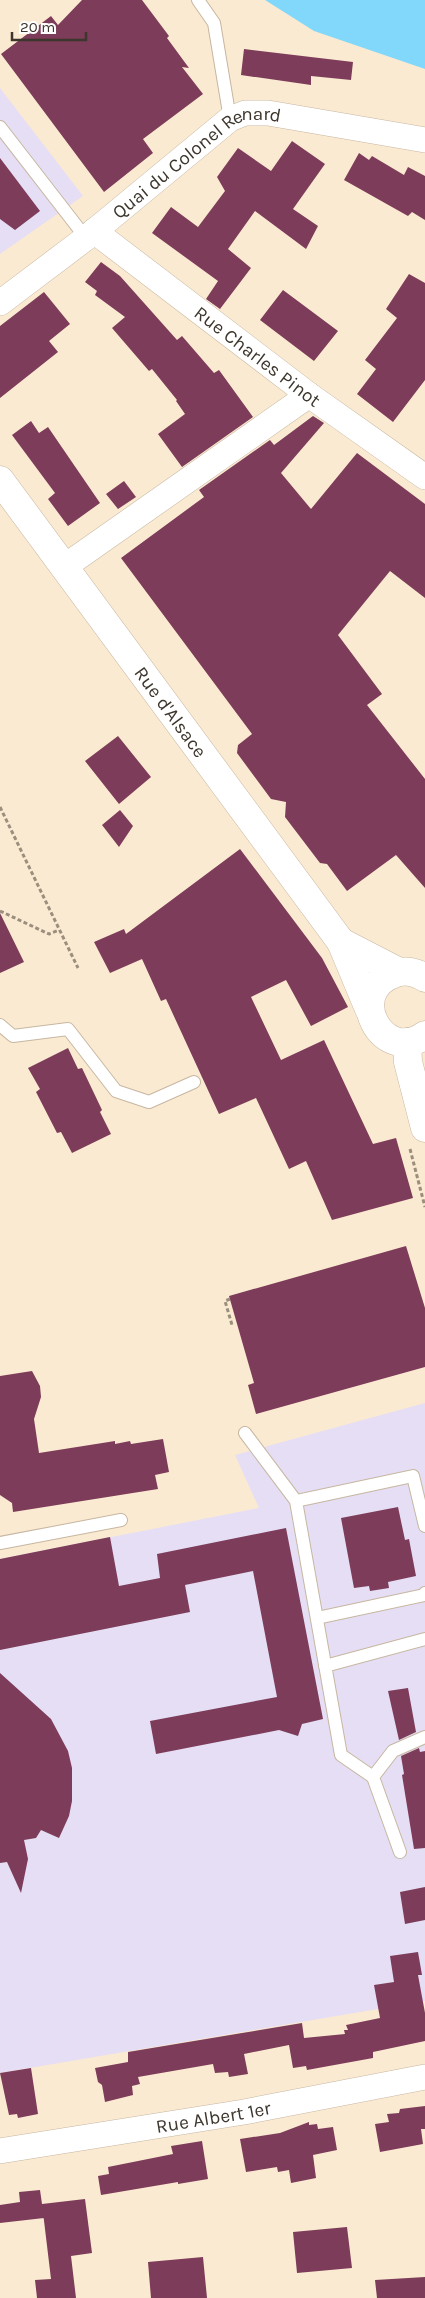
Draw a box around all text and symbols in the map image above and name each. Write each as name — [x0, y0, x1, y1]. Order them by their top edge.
scale bar — [12, 10, 86, 42]
text: 20 m — [20, 18, 55, 36]
street label: Quai du Colonel Renard — [108, 103, 283, 224]
street label: Rue Charles Pinot — [190, 302, 325, 412]
street label: Rue d'Alsace — [129, 663, 211, 762]
street label: Rue Albert 1er — [154, 2097, 273, 2138]

